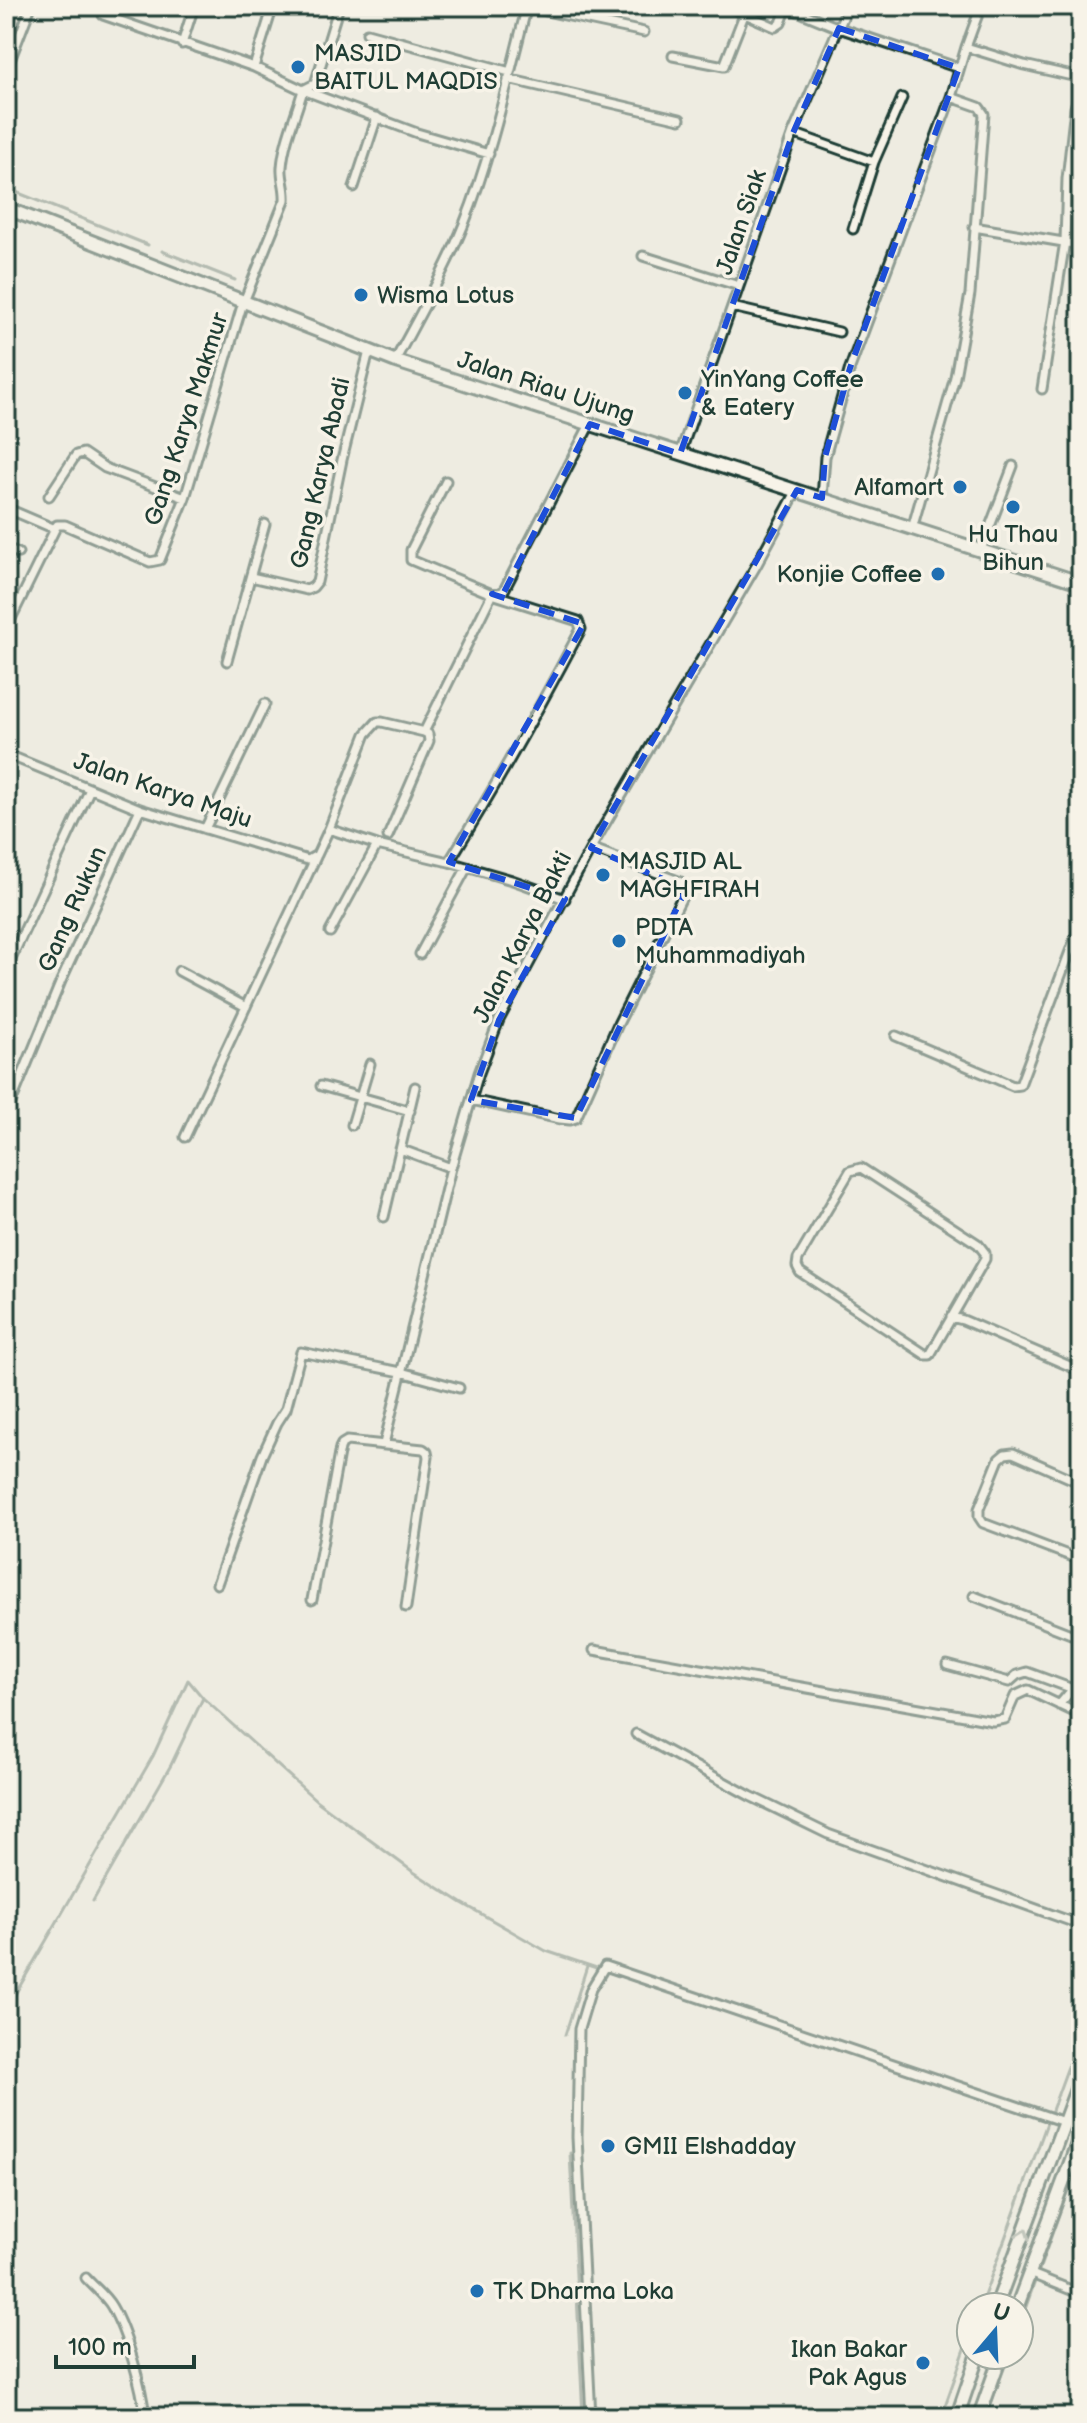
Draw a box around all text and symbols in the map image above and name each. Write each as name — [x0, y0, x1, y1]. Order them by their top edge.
place label: MASJID BAITUL MAQDIS — [314, 39, 498, 96]
marker: MASJID BAITUL MAQDIS — [289, 58, 307, 76]
street label: Jalan Siak — [710, 165, 773, 279]
place label: Wisma Lotus — [377, 281, 514, 310]
marker: Wisma Lotus — [352, 286, 370, 304]
street label: Gang Karya Makmur — [138, 309, 235, 529]
street label: Jalan Riau Ujung — [454, 345, 638, 430]
place label: YinYang Coffee & Eatery — [700, 365, 864, 422]
street label: Gang Karya Abadi — [284, 375, 357, 572]
marker: YinYang Coffee & Eatery — [676, 384, 694, 402]
place label: Alfamart — [854, 473, 945, 502]
marker: Alfamart — [951, 478, 969, 496]
marker: Hu Thau Bihun — [1004, 498, 1022, 516]
place label: Hu Thau Bihun — [968, 520, 1058, 577]
place label: Konjie Coffee — [776, 560, 922, 589]
marker: Konjie Coffee — [929, 565, 947, 583]
street label: Jalan Karya Maju — [70, 746, 256, 835]
street label: Gang Rukun — [32, 842, 113, 976]
street label: Jalan Karya Bakti — [467, 847, 578, 1028]
place label: MASJID AL MAGHFIRAH — [619, 847, 760, 904]
marker: MASJID AL MAGHFIRAH — [594, 866, 612, 884]
place label: PDTA Muhammadiyah — [635, 913, 806, 970]
marker: PDTA Muhammadiyah — [610, 932, 628, 950]
place label: GMII Elshadday — [624, 2132, 796, 2161]
marker: GMII Elshadday — [599, 2137, 617, 2155]
one-way arrow — [1014, 2228, 1030, 2242]
place label: TK Dharma Loka — [493, 2277, 674, 2306]
marker: TK Dharma Loka — [468, 2282, 486, 2300]
north arrow — [955, 2291, 1035, 2371]
text: U — [989, 2298, 1013, 2329]
scale bar — [56, 2319, 194, 2369]
text: 100 m — [68, 2333, 132, 2362]
place label: Ikan Bakar Pak Agus — [791, 2335, 907, 2392]
marker: Ikan Bakar Pak Agus — [914, 2354, 932, 2372]

